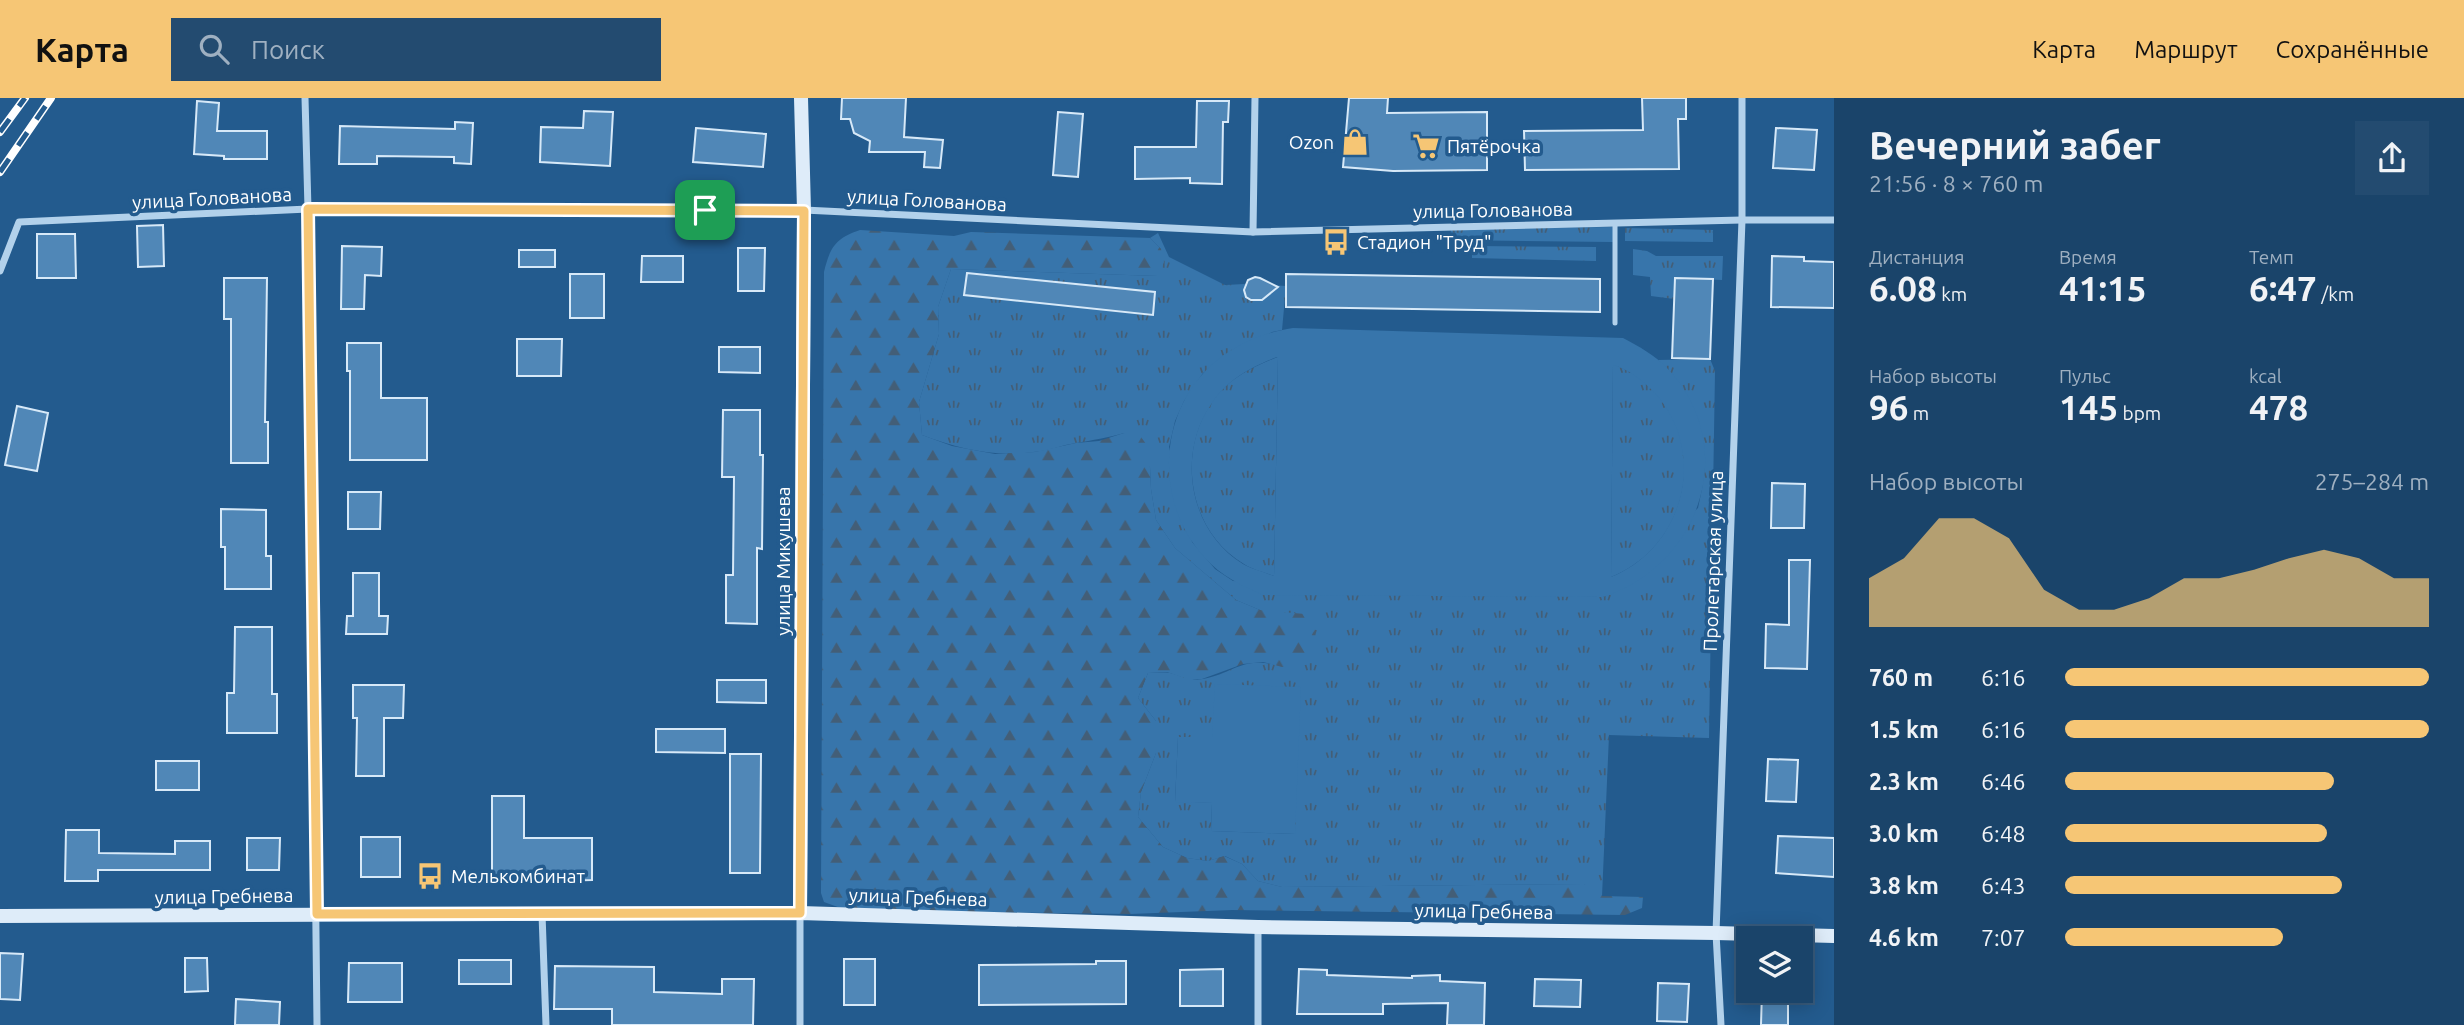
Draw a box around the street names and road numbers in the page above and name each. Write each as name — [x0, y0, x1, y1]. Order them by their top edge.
street label: улица Голованова — [132, 183, 292, 213]
street label: улица Голованова — [847, 185, 1007, 215]
street label: улица Голованова — [1413, 198, 1573, 222]
street label: Пролетарская улица — [1699, 470, 1727, 652]
street label: улица Микушева — [772, 486, 794, 636]
street label: улица Гребнева — [154, 884, 294, 908]
street label: улица Гребнева — [848, 884, 988, 910]
street label: улица Гребнева — [1414, 899, 1554, 923]

